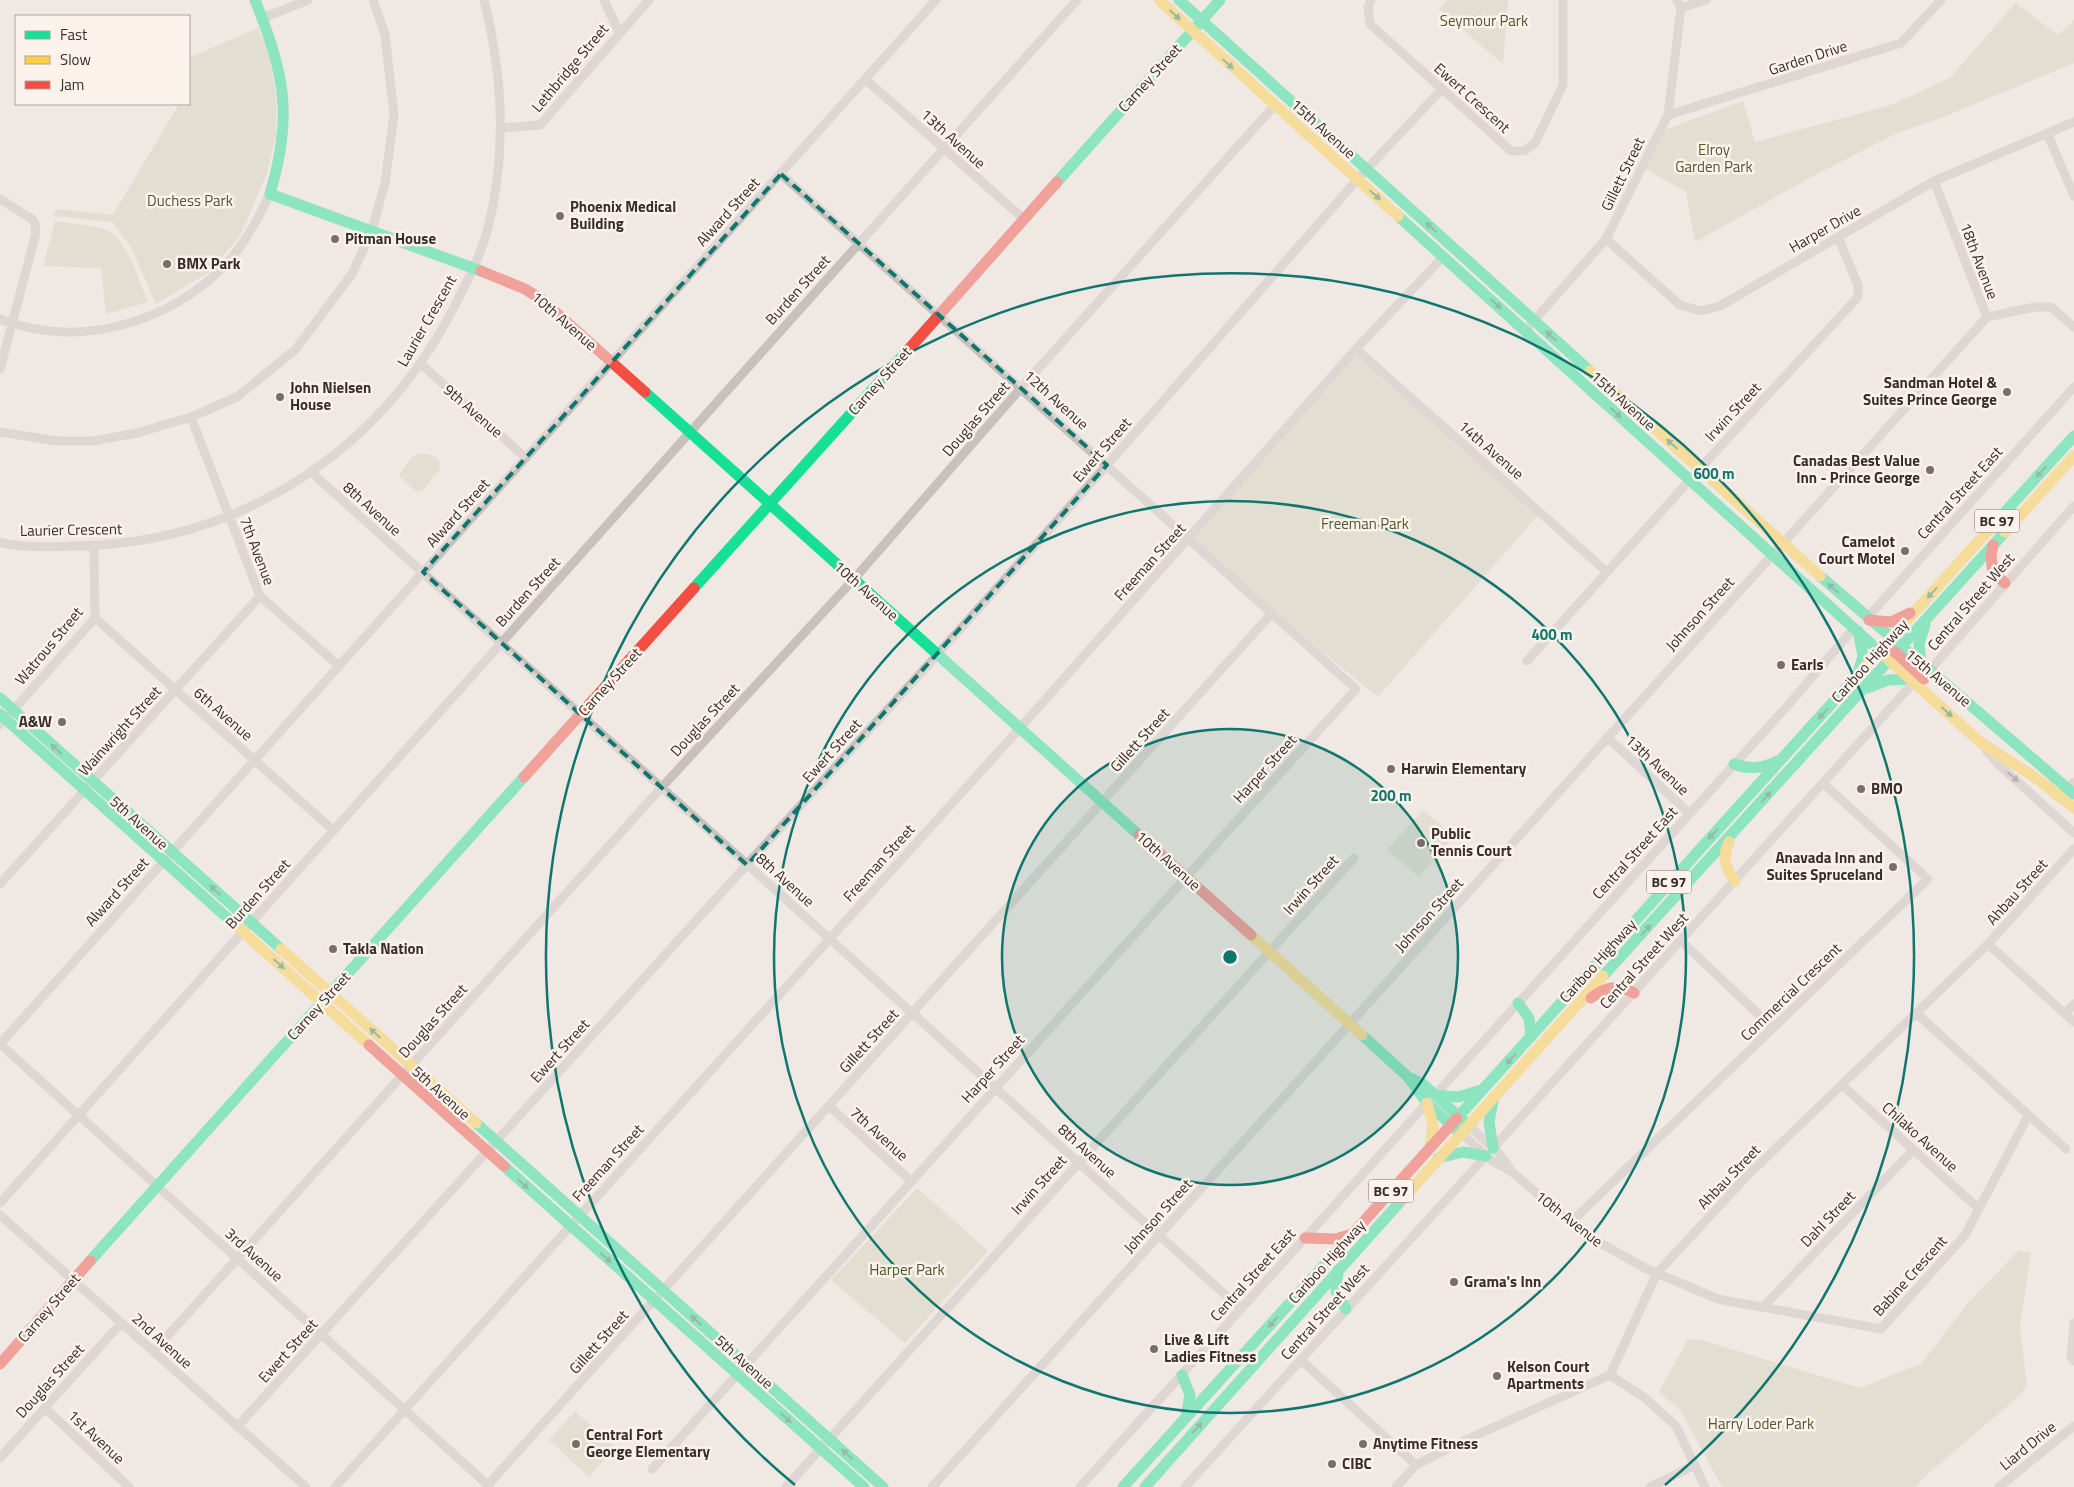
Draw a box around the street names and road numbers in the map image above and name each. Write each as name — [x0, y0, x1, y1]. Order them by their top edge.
street label: Lethbridge Street — [526, 18, 614, 117]
street label: Garden Drive — [1766, 34, 1850, 81]
street label: Carney Street — [1112, 38, 1187, 117]
street label: Ewert Crescent — [1429, 57, 1516, 139]
street label: 15th Avenue — [1286, 93, 1361, 164]
street label: 13th Avenue — [916, 103, 991, 174]
street label: Gillett Street — [1595, 132, 1651, 215]
street label: Alward Street — [690, 171, 765, 251]
street label: Harper Drive — [1785, 199, 1865, 258]
street label: 18th Avenue — [1954, 219, 2005, 302]
street label: Burden Street — [760, 249, 836, 330]
street label: Laurier Crescent — [391, 270, 462, 371]
street label: 10th Avenue — [526, 286, 602, 356]
street label: Carney Street — [842, 341, 917, 420]
street label: 12th Avenue — [1019, 364, 1094, 435]
street label: 15th Avenue — [1586, 365, 1661, 436]
street label: Douglas Street — [936, 375, 1015, 461]
street label: Irwin Street — [1699, 376, 1767, 446]
street label: 9th Avenue — [439, 378, 508, 443]
street label: Ewert Street — [1067, 412, 1137, 487]
street label: 14th Avenue — [1453, 415, 1529, 485]
street label: Central Street East — [1911, 440, 2008, 544]
street label: Alward Street — [420, 472, 495, 552]
street label: 8th Avenue — [338, 476, 407, 541]
road number: BC 97 — [1974, 510, 2020, 532]
street label: 7th Avenue — [234, 513, 281, 589]
street label: Laurier Crescent — [20, 517, 123, 542]
street label: Freeman Street — [1108, 517, 1191, 606]
street label: Central Street West — [1922, 547, 2020, 656]
street label: Burden Street — [490, 551, 566, 632]
street label: 10th Avenue — [829, 555, 904, 626]
street label: Johnson Street — [1660, 571, 1740, 656]
street label: Watrous Street — [9, 601, 89, 690]
street label: Cariboo Highway — [1826, 613, 1914, 708]
street label: Carney Street — [572, 642, 647, 721]
street label: 15th Avenue — [1900, 643, 1976, 712]
street label: Douglas Street — [664, 677, 745, 762]
street label: Wainwright Street — [73, 680, 167, 781]
street label: 6th Avenue — [189, 681, 258, 746]
street label: Gillett Street — [1104, 702, 1175, 777]
street label: Ewert Street — [796, 713, 867, 788]
street label: Harper Street — [1227, 729, 1302, 808]
street label: 13th Avenue — [1620, 729, 1695, 800]
street label: 5th Avenue — [105, 790, 174, 855]
street label: Central Street East — [1586, 800, 1683, 904]
street label: Freeman Street — [837, 818, 920, 907]
street label: 10th Avenue — [1131, 825, 1206, 896]
street label: 8th Avenue — [751, 847, 820, 912]
street label: Irwin Street — [1277, 849, 1344, 920]
street label: Alward Street — [79, 851, 154, 931]
street label: Burden Street — [220, 853, 296, 934]
street label: Ahbau Street — [1981, 853, 2053, 930]
road number: BC 97 — [1646, 870, 1692, 894]
street label: Johnson Street — [1389, 872, 1469, 957]
street label: Central Street West — [1594, 907, 1694, 1014]
street label: Cariboo Highway — [1554, 913, 1642, 1008]
street label: Commercial Crescent — [1735, 937, 1847, 1046]
street label: Carney Street — [281, 966, 356, 1045]
street label: Douglas Street — [393, 978, 473, 1063]
street label: Gillett Street — [833, 1003, 904, 1078]
street label: Ewert Street — [524, 1013, 595, 1088]
street label: Harper Street — [955, 1029, 1030, 1108]
street label: 5th Avenue — [407, 1060, 476, 1125]
street label: Chilako Avenue — [1877, 1096, 1964, 1177]
street label: 7th Avenue — [845, 1101, 914, 1166]
street label: Freeman Street — [566, 1118, 649, 1207]
street label: 8th Avenue — [1053, 1118, 1122, 1183]
street label: Ahbau Street — [1692, 1139, 1766, 1214]
street label: Irwin Street — [1005, 1149, 1072, 1220]
street label: Johnson Street — [1118, 1173, 1198, 1258]
road number: BC 97 — [1368, 1180, 1414, 1202]
street label: 10th Avenue — [1531, 1185, 1608, 1252]
street label: Dahl Street — [1795, 1185, 1861, 1252]
street label: Cariboo Highway — [1283, 1214, 1371, 1309]
street label: 3rd Avenue — [220, 1222, 289, 1287]
street label: Central Street East — [1204, 1222, 1301, 1326]
street label: Babine Crescent — [1867, 1230, 1953, 1321]
street label: Central Street West — [1275, 1258, 1375, 1365]
street label: Carney Street — [12, 1267, 86, 1348]
street label: Gillett Street — [563, 1304, 634, 1379]
street label: 2nd Avenue — [127, 1307, 198, 1374]
street label: Ewert Street — [252, 1313, 323, 1388]
street label: 5th Avenue — [710, 1329, 779, 1394]
street label: Douglas Street — [10, 1338, 90, 1423]
street label: 1st Avenue — [63, 1404, 130, 1469]
street label: Liard Drive — [1994, 1416, 2061, 1476]

